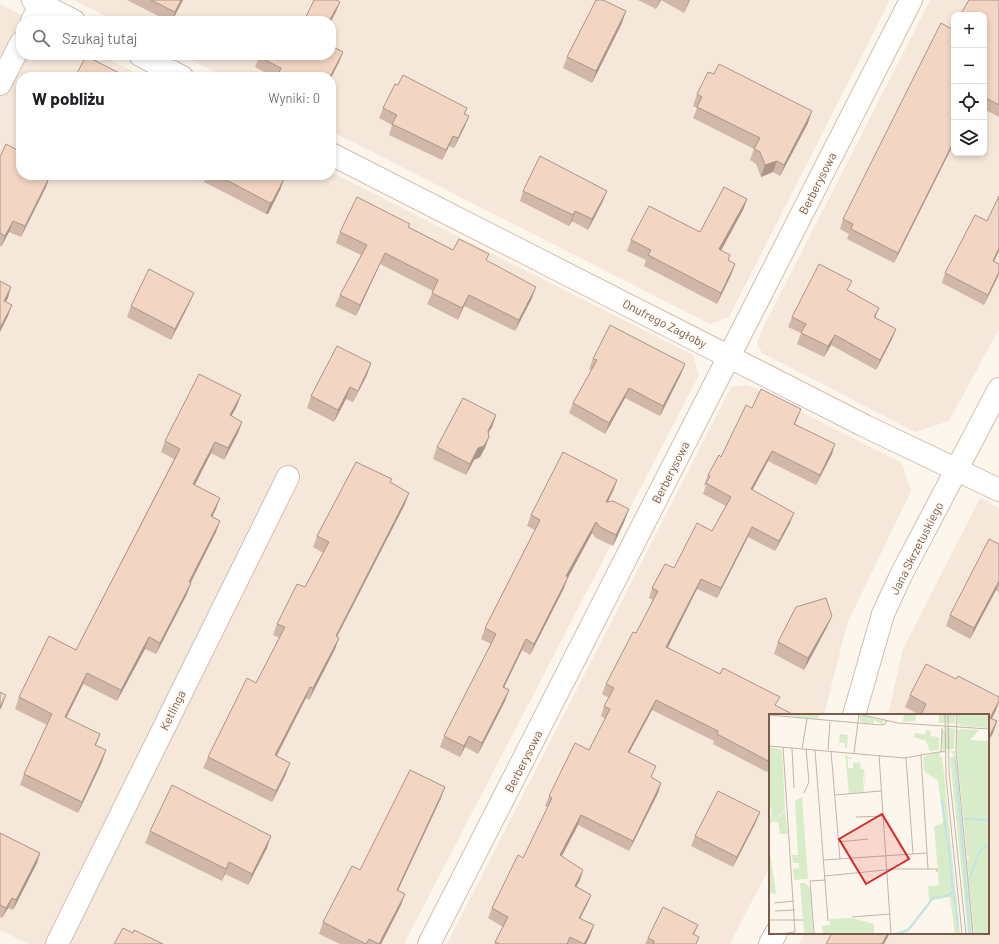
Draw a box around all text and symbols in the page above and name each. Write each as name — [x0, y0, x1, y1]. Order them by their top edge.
map controls — [951, 12, 987, 156]
button: + — [951, 12, 987, 48]
search box — [16, 16, 336, 60]
icon: search — [30, 27, 52, 49]
text: Szukaj tutaj — [62, 29, 138, 47]
button: − — [951, 48, 987, 84]
button: locate — [951, 84, 987, 120]
text: W pobliżu — [32, 88, 105, 108]
text: Wyniki: 0 — [268, 90, 320, 106]
button: layers — [951, 120, 987, 156]
street label: Berberysowa — [795, 150, 839, 216]
street label: Onufrego Zagłoby — [621, 296, 710, 350]
street label: Berberysowa — [648, 439, 692, 505]
street label: Jana Skrzetuskiego — [887, 499, 945, 597]
street label: Ketlinga — [156, 688, 188, 732]
inset map — [769, 714, 989, 934]
street label: Berberysowa — [501, 728, 545, 794]

